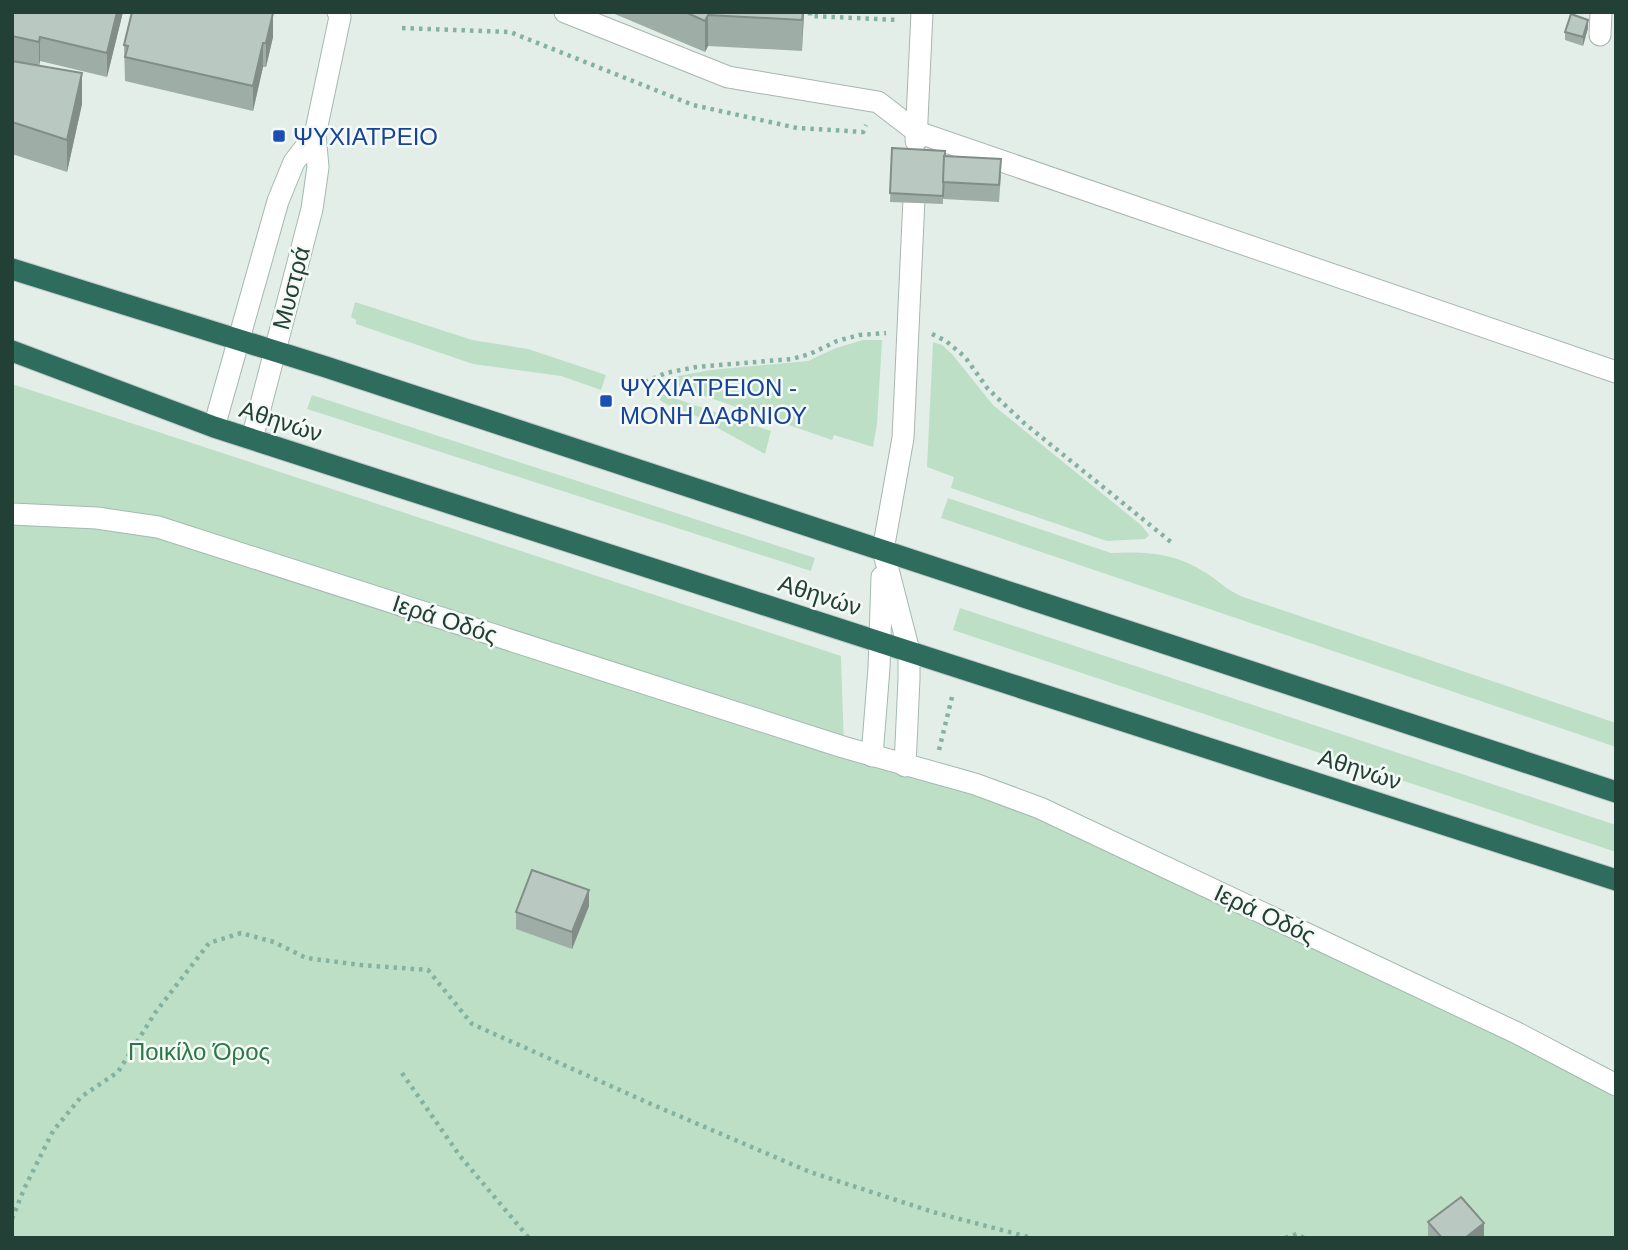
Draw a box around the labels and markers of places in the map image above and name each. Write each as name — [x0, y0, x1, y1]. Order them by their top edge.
place label: ΨΥΧΙΑΤΡΕΙΟ — [293, 123, 438, 150]
marker: ΨΥΧΙΑΤΡΕΙΟ — [271, 128, 287, 144]
place label: ΨΥΧΙΑΤΡΕΙΟΝ - ΜΟΝΗ ΔΑΦΝΙΟΥ — [620, 374, 807, 429]
marker: ΨΥΧΙΑΤΡΕΙΟΝ - ΜΟΝΗ ΔΑΦΝΙΟΥ — [598, 393, 614, 409]

